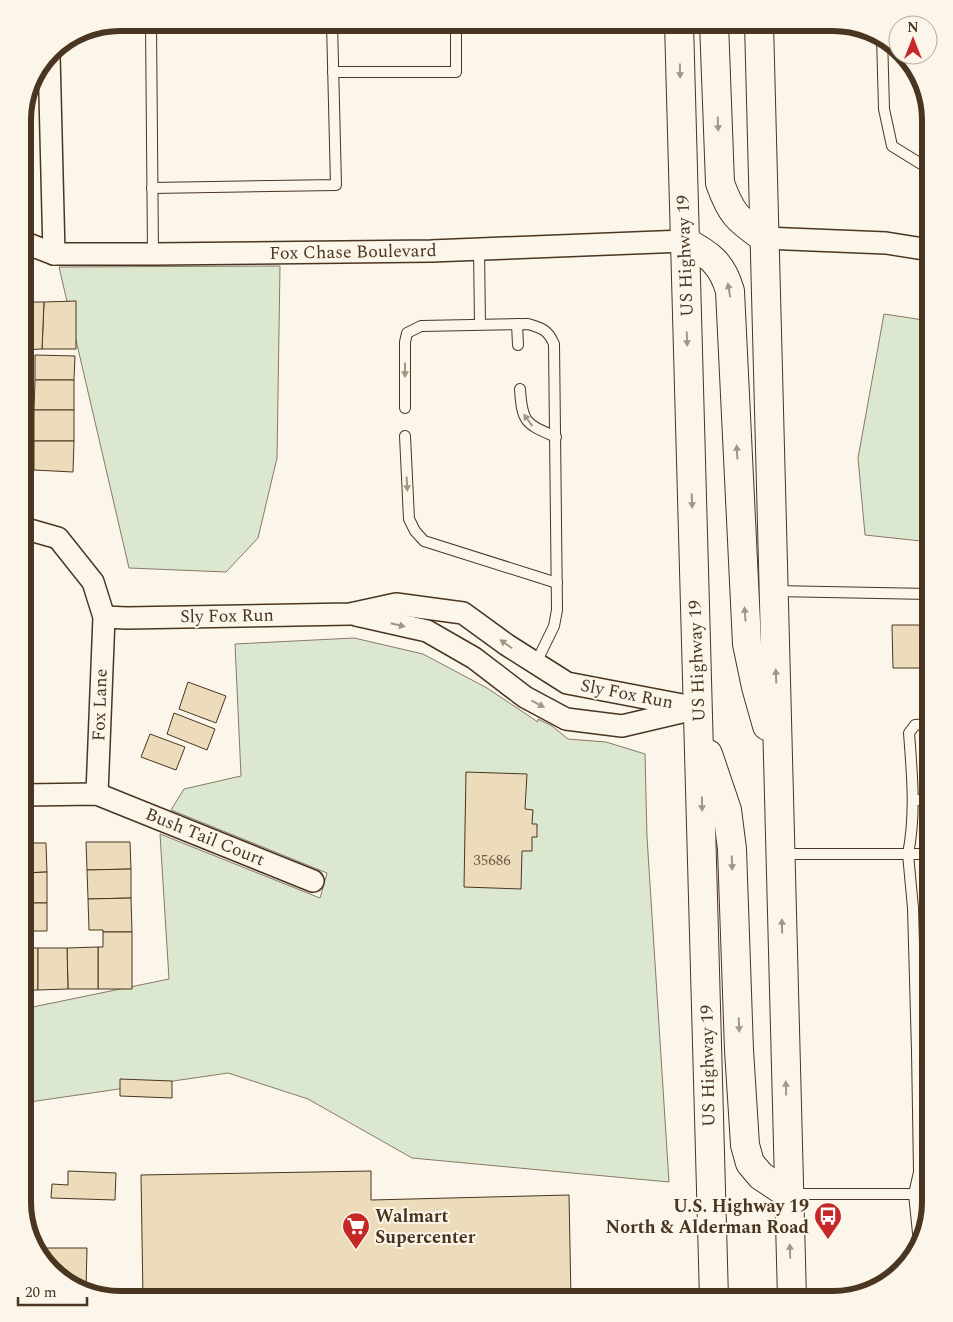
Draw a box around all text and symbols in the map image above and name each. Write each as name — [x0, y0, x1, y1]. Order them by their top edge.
north arrow — [888, 15, 938, 65]
text: N — [907, 17, 919, 38]
one-way arrow — [677, 64, 685, 80]
one-way arrow — [714, 116, 722, 132]
street label: US Highway 19 — [669, 194, 701, 318]
street label: Fox Chase Boulevard — [269, 237, 437, 267]
one-way arrow — [725, 281, 733, 297]
one-way arrow — [683, 331, 691, 347]
one-way arrow — [401, 362, 409, 378]
one-way arrow — [523, 413, 533, 427]
one-way arrow — [733, 444, 741, 460]
one-way arrow — [404, 477, 412, 493]
one-way arrow — [688, 493, 696, 509]
street label: US Highway 19 — [681, 599, 713, 723]
street label: Sly Fox Run — [180, 602, 274, 630]
one-way arrow — [741, 606, 749, 622]
one-way arrow — [390, 621, 405, 629]
one-way arrow — [499, 639, 513, 649]
street label: Fox Lane — [85, 668, 115, 742]
one-way arrow — [772, 668, 780, 684]
street label: Sly Fox Run — [578, 672, 676, 716]
one-way arrow — [530, 700, 545, 708]
one-way arrow — [698, 796, 706, 812]
street label: Bush Tail Court — [141, 801, 269, 873]
house number: 35686 — [473, 849, 511, 872]
one-way arrow — [728, 855, 736, 871]
one-way arrow — [778, 918, 786, 934]
street label: US Highway 19 — [693, 1005, 723, 1127]
one-way arrow — [735, 1017, 743, 1033]
one-way arrow — [782, 1080, 790, 1096]
place label: U.S. Highway 19 North & Alderman Road — [606, 1193, 810, 1241]
bus stop icon: U.S. Highway 19 North & Alderman Road — [813, 1201, 843, 1240]
place label: Walmart Supercenter — [375, 1203, 476, 1251]
supermarket icon: Walmart Supercenter — [341, 1211, 371, 1250]
one-way arrow — [786, 1243, 794, 1259]
scale bar — [18, 1274, 86, 1306]
text: 20 m — [25, 1281, 57, 1304]

